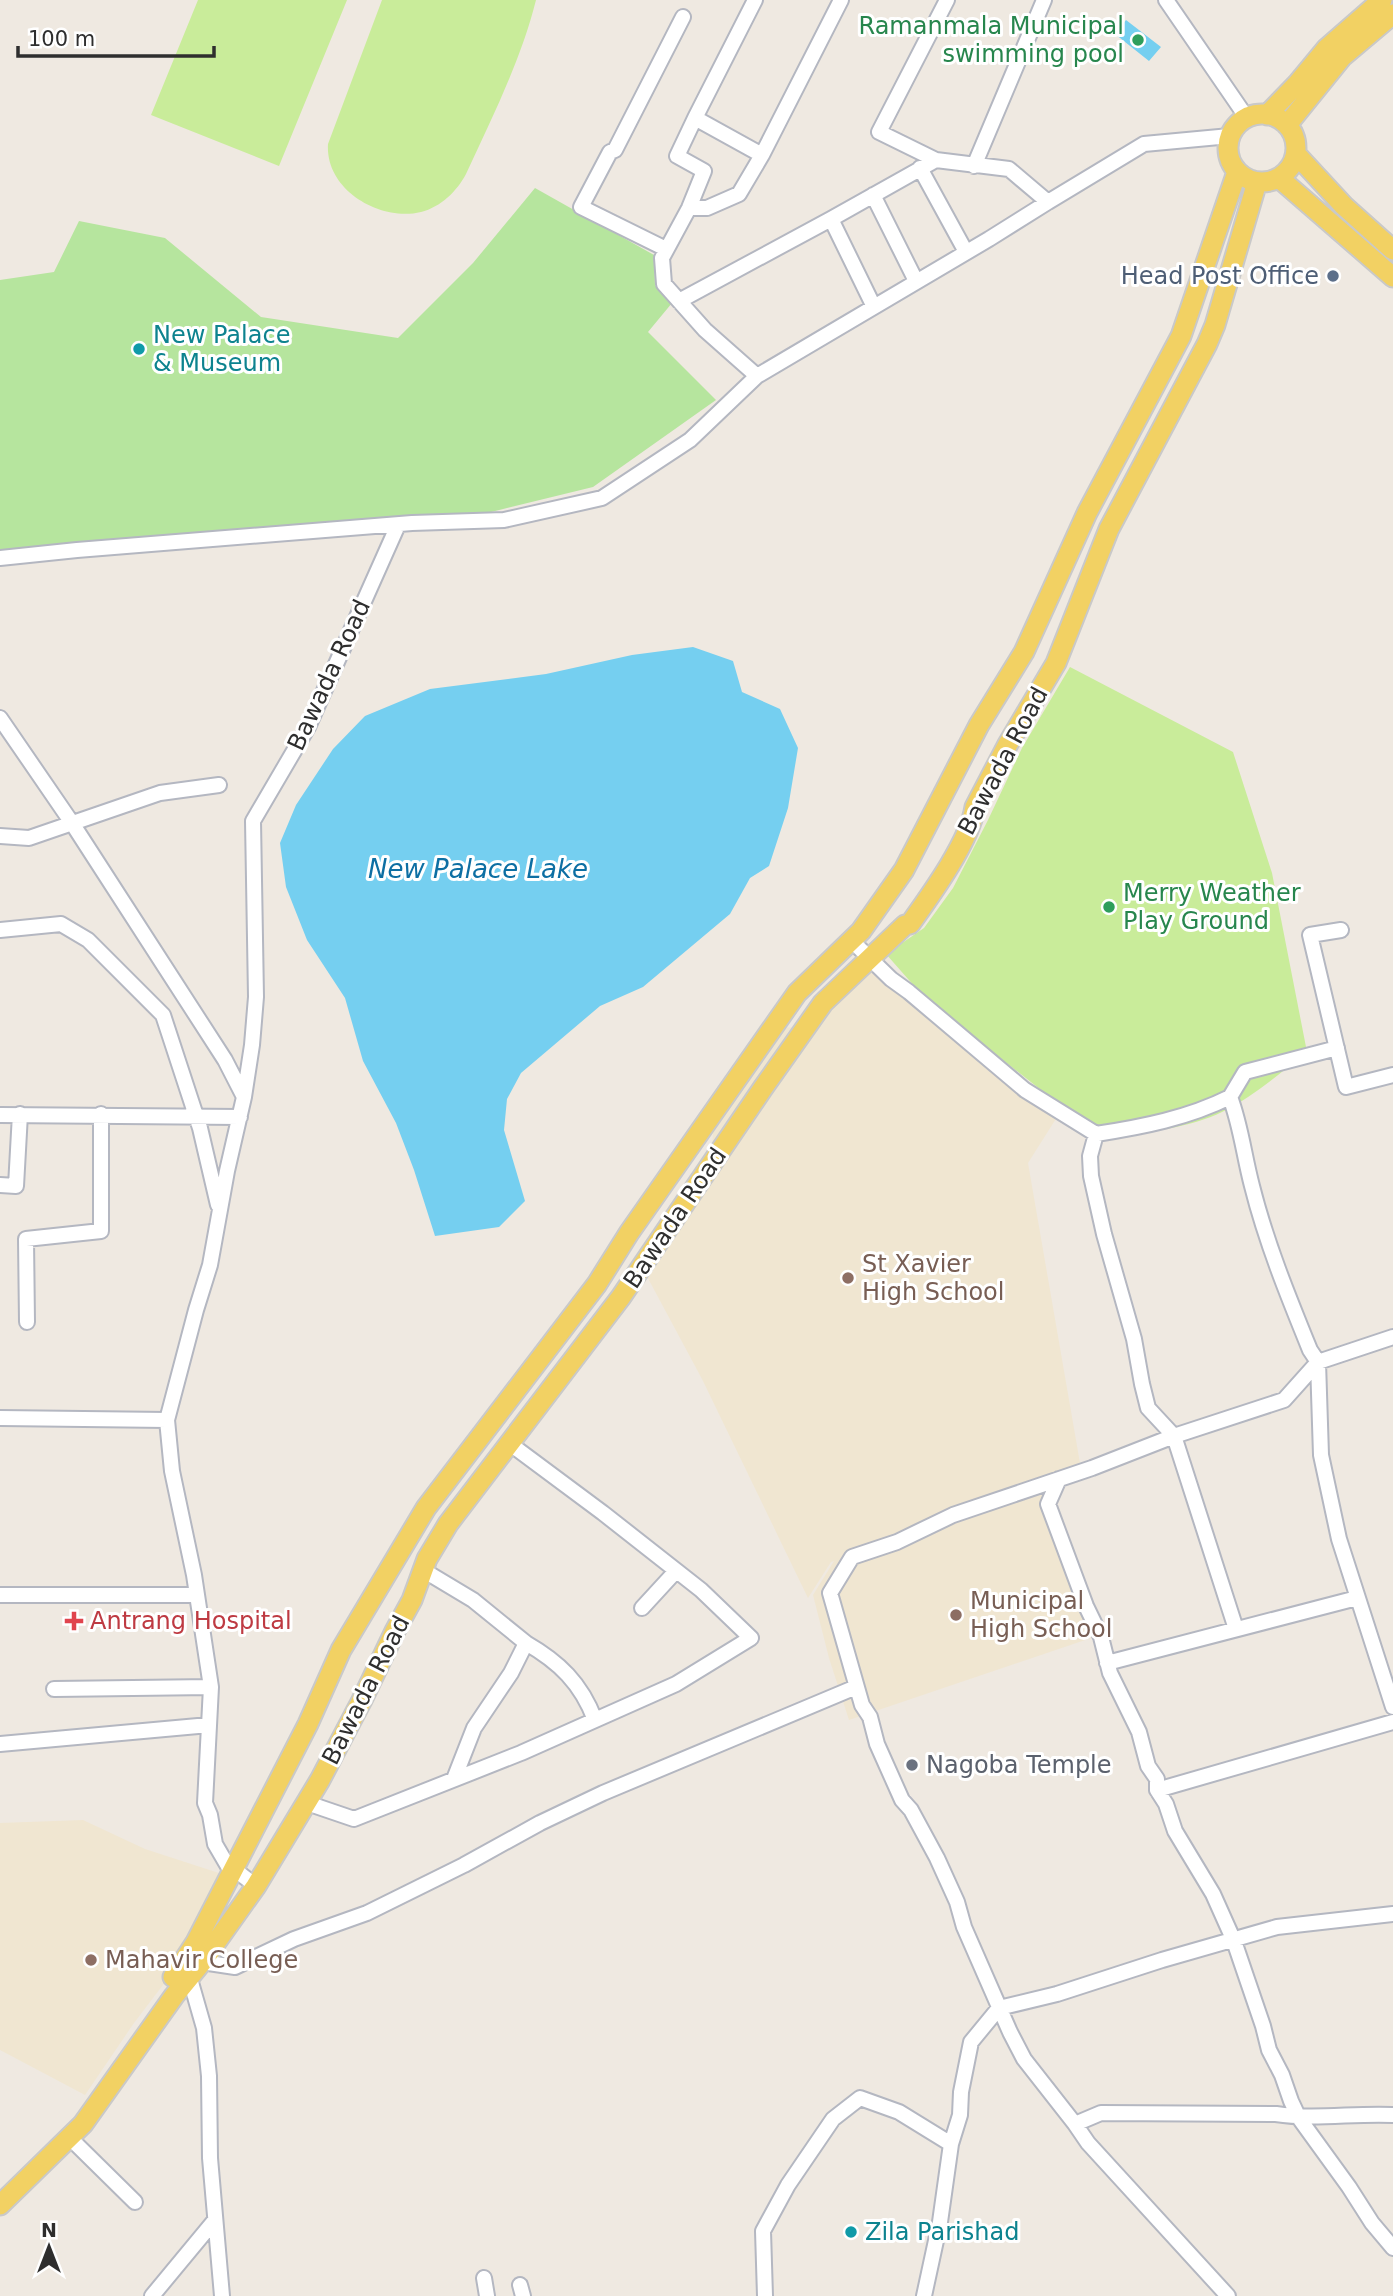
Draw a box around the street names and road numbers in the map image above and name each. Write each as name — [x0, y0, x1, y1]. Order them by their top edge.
street label: Bawada Road — [282, 595, 376, 755]
street label: Bawada Road — [952, 682, 1054, 840]
street label: Bawada Road — [618, 1142, 732, 1294]
street label: Bawada Road — [316, 1611, 416, 1769]

